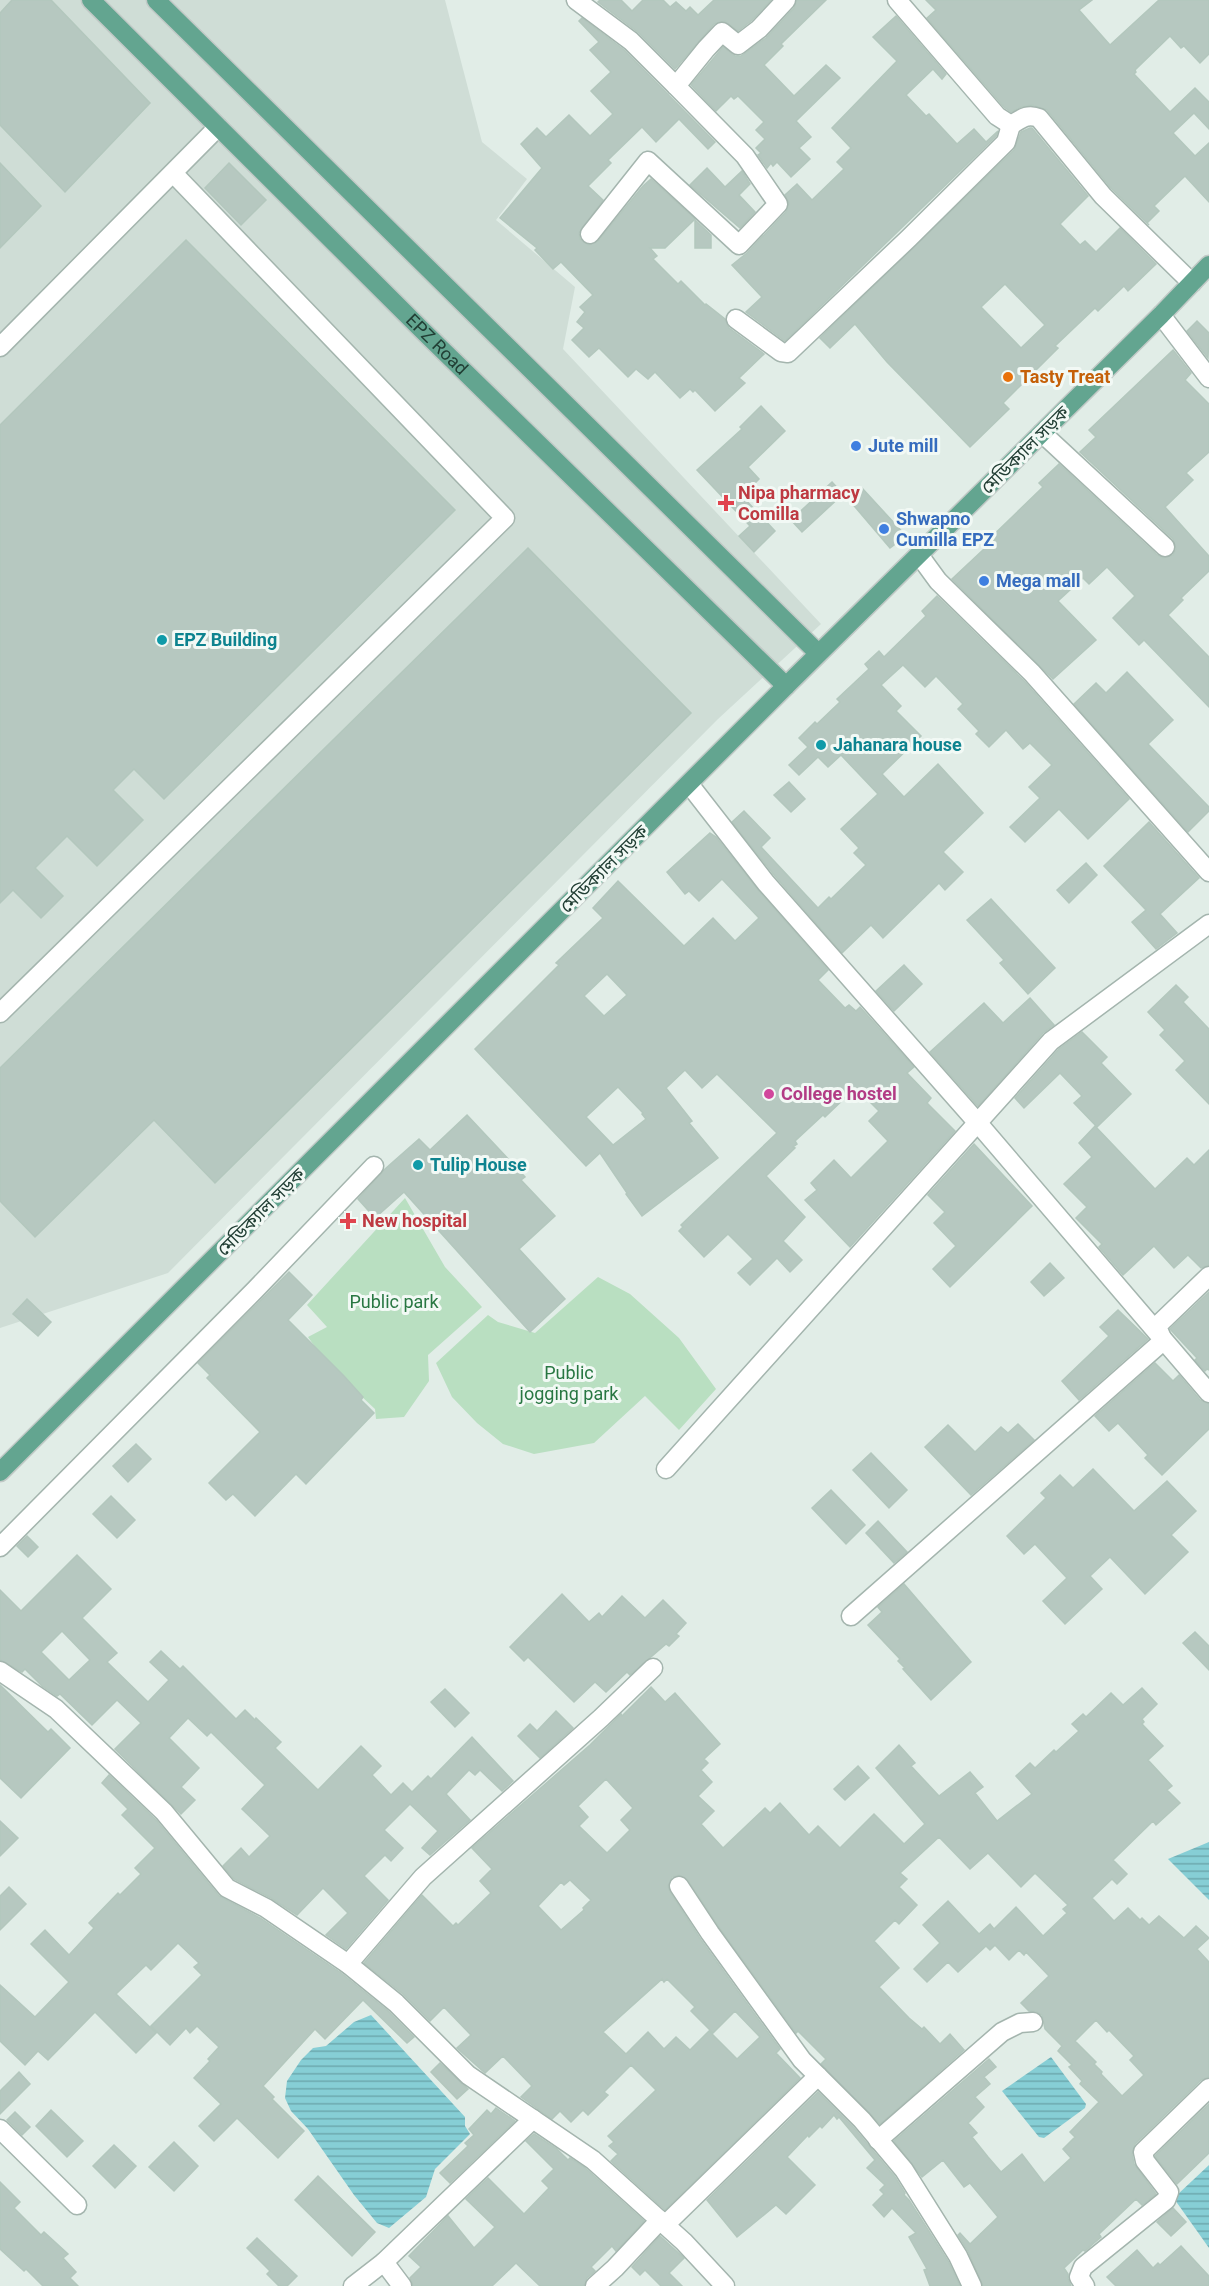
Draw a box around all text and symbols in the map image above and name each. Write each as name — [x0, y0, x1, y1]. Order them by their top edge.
street label: EPZ Road — [402, 309, 472, 379]
place label: Tasty Treat — [1020, 366, 1110, 387]
marker: Tasty Treat — [1001, 370, 1015, 384]
street label: মেডিক্যাল সড়ক — [976, 401, 1073, 498]
place label: Jute mill — [868, 435, 938, 456]
marker: Jute mill — [849, 439, 863, 453]
place label: Nipa pharmacy Comilla — [738, 482, 861, 524]
marker: Nipa pharmacy Comilla — [719, 496, 733, 510]
place label: Shwapno Cumilla EPZ — [896, 508, 994, 550]
marker: Shwapno Cumilla EPZ — [877, 522, 891, 536]
place label: Mega mall — [996, 570, 1081, 591]
marker: Mega mall — [977, 574, 991, 588]
place label: EPZ Building — [174, 629, 277, 650]
marker: EPZ Building — [155, 633, 169, 647]
place label: Jahanara house — [833, 734, 962, 755]
marker: Jahanara house — [814, 738, 828, 752]
street label: মেডিক্যাল সড়ক — [555, 820, 652, 917]
place label: College hostel — [781, 1083, 897, 1104]
marker: College hostel — [762, 1087, 776, 1101]
place label: Tulip House — [430, 1154, 527, 1175]
marker: Tulip House — [411, 1158, 425, 1172]
street label: মেডিক্যাল সড়ক — [212, 1163, 309, 1260]
place label: New hospital — [362, 1210, 467, 1231]
marker: New hospital — [339, 1212, 357, 1230]
park label: Public park — [349, 1291, 439, 1312]
park label: Public jogging park — [519, 1362, 619, 1404]

